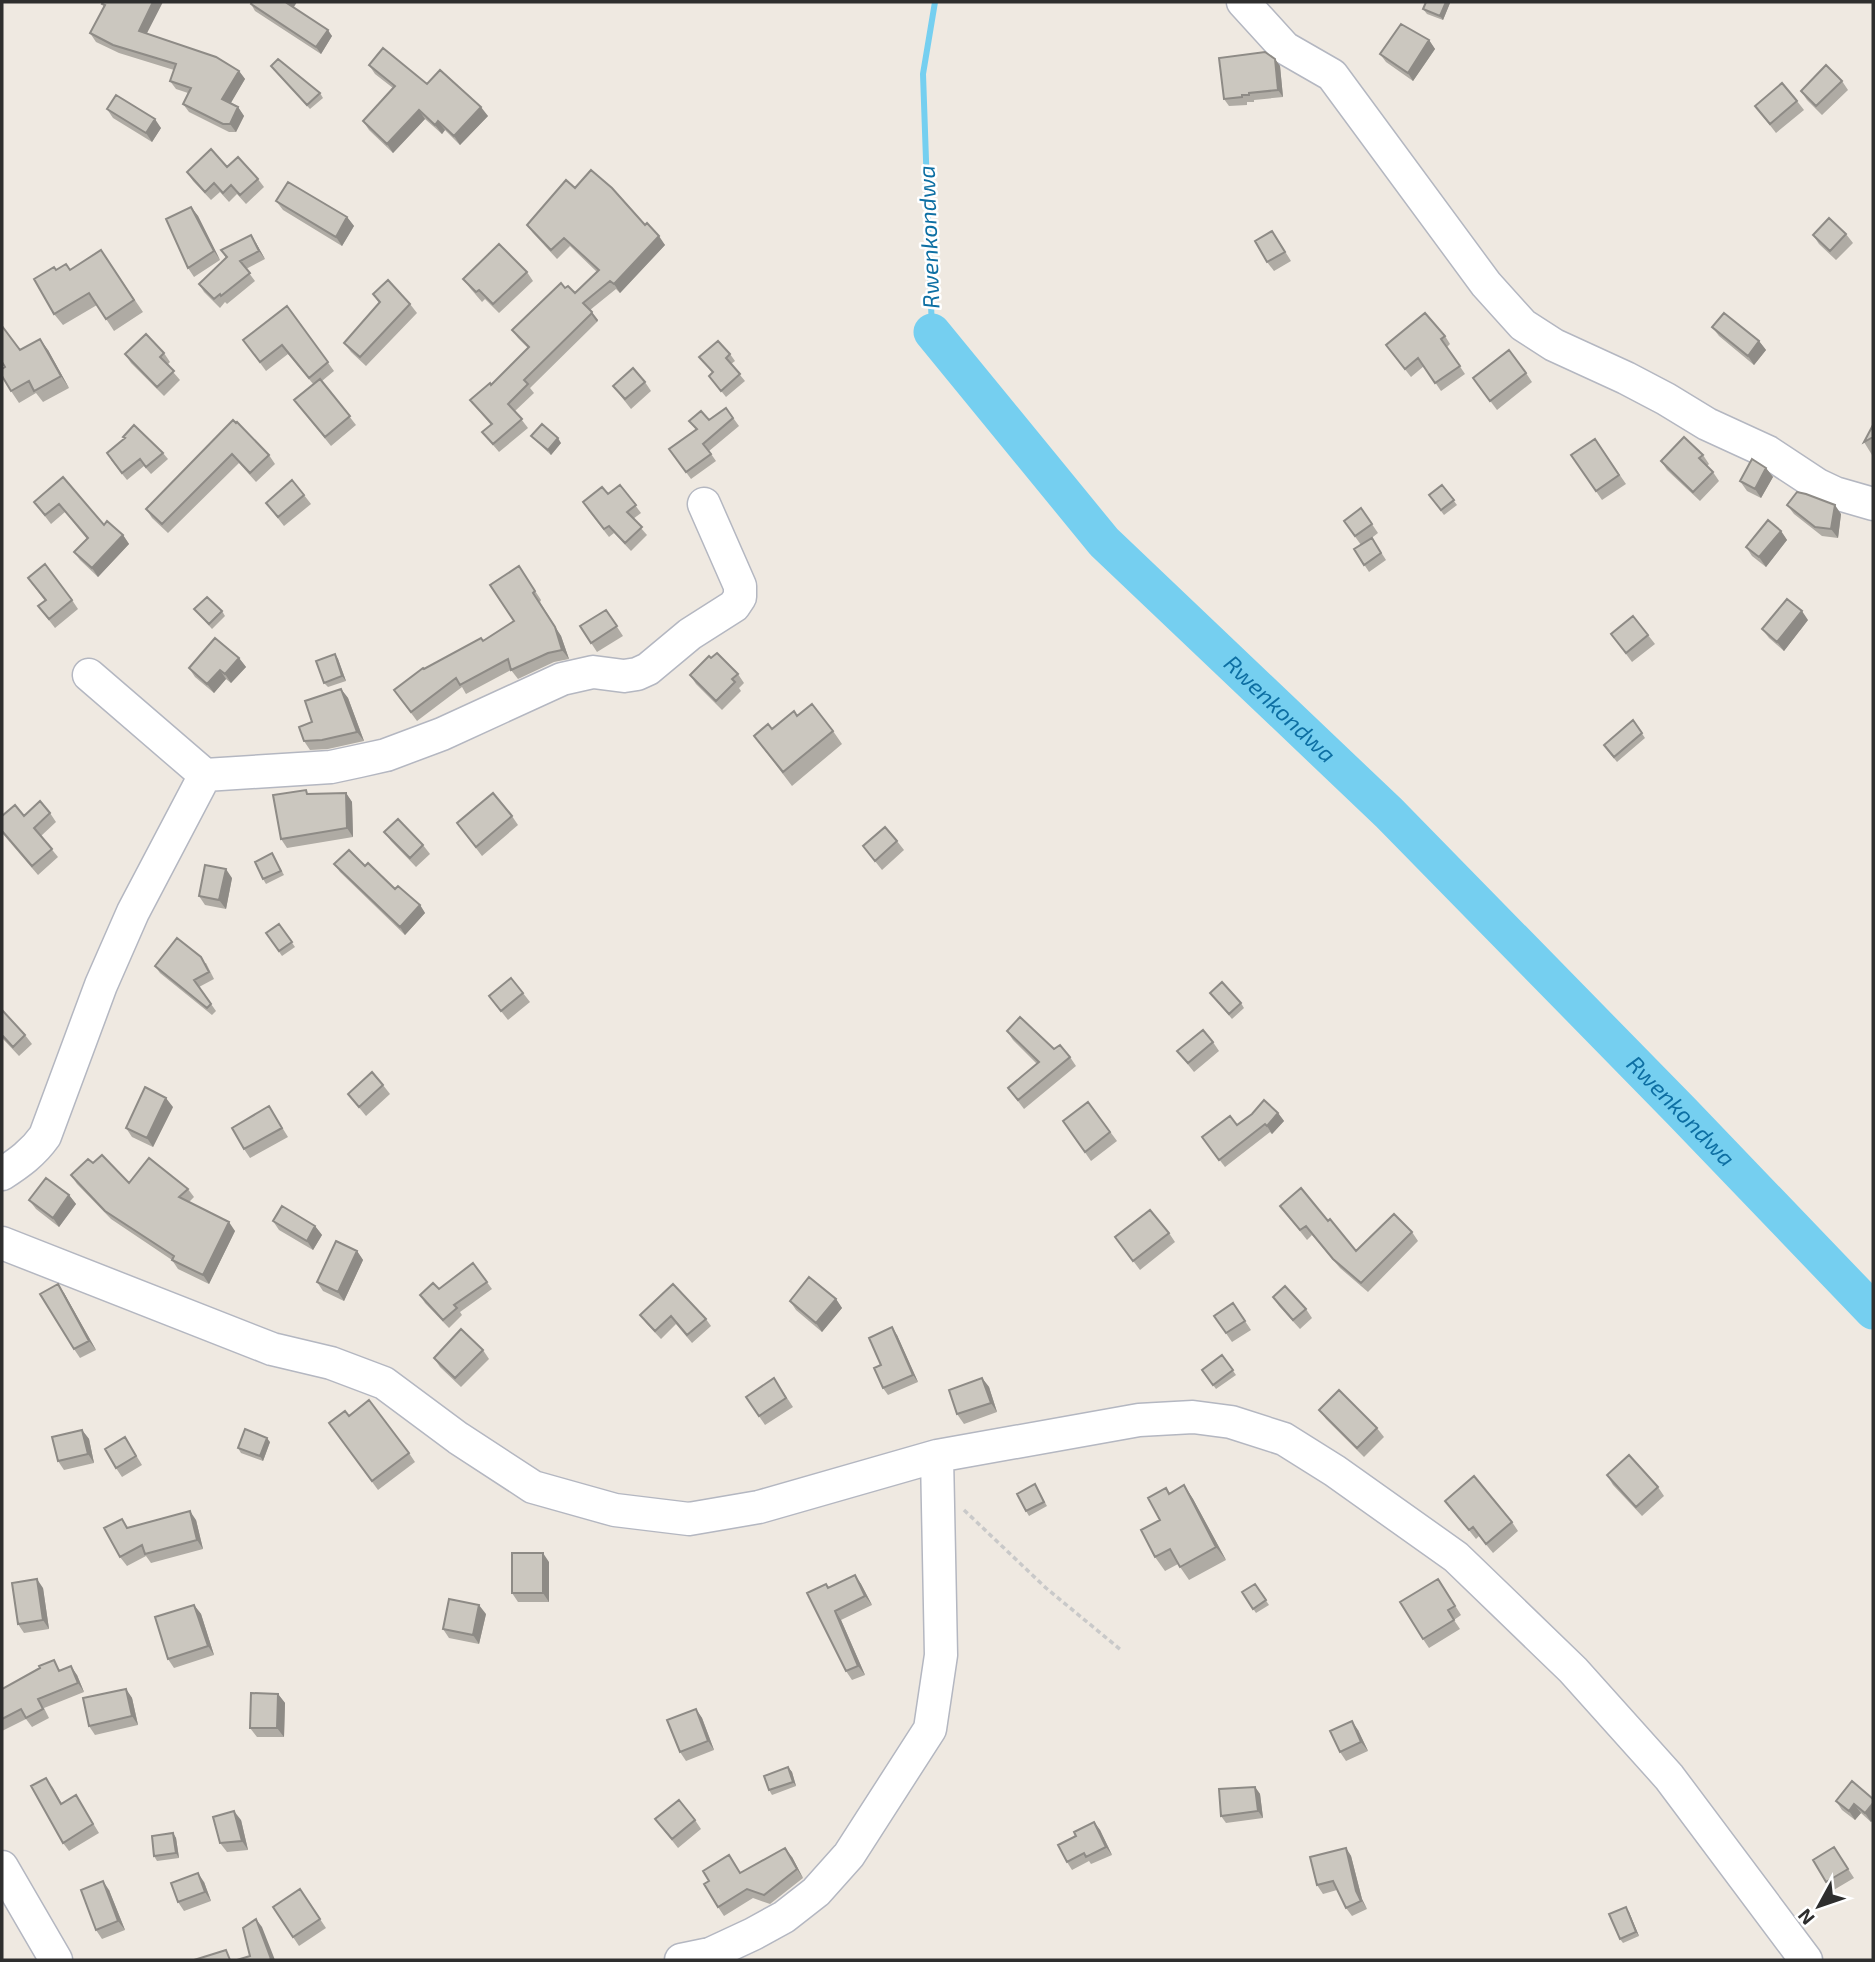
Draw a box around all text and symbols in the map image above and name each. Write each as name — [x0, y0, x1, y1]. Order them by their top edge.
water label: Rwenkondwa — [912, 165, 944, 309]
water label: Rwenkondwa — [1219, 649, 1342, 768]
water label: Rwenkondwa — [1622, 1049, 1742, 1172]
north arrow — [1784, 1871, 1854, 1941]
text: N — [1792, 1905, 1819, 1930]

